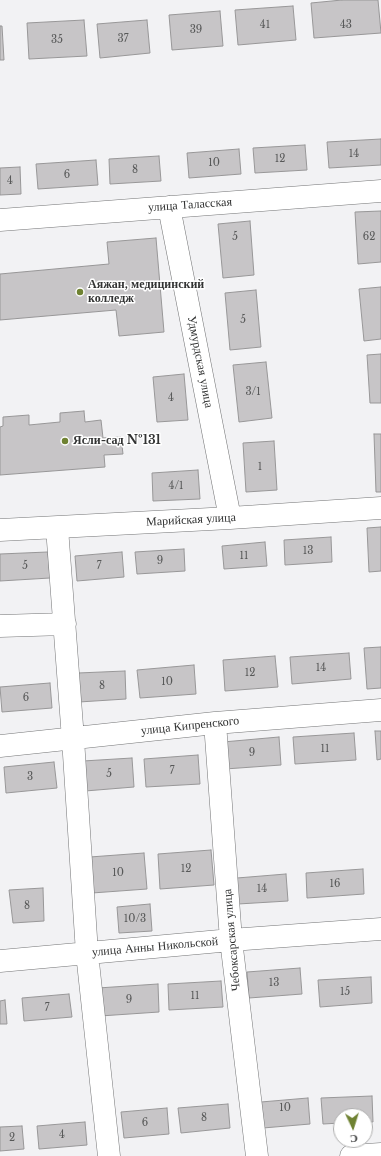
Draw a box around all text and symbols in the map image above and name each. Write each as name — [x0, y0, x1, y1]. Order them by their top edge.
house number: 41 — [260, 19, 270, 31]
house number: 43 — [340, 19, 352, 31]
house number: 39 — [190, 24, 202, 36]
house number: 37 — [117, 33, 129, 45]
house number: 35 — [51, 34, 63, 46]
house number: 14 — [349, 148, 359, 160]
house number: 12 — [275, 153, 285, 165]
house number: 10 — [208, 157, 220, 169]
house number: 8 — [132, 164, 138, 176]
house number: 6 — [64, 169, 70, 181]
house number: 4 — [7, 175, 13, 187]
street label: улица Таласская — [148, 195, 232, 215]
house number: 5 — [232, 231, 238, 243]
house number: 62 — [363, 231, 375, 243]
place label: Аяжан, медицинский колледж — [88, 278, 204, 306]
marker: Аяжан, медицинский колледж — [75, 287, 85, 297]
house number: 5 — [240, 314, 246, 326]
street label: Удмурдская улица — [184, 315, 216, 409]
house number: 3/1 — [245, 386, 261, 398]
house number: 4 — [168, 392, 174, 404]
place label: Ясли-сад №131 — [73, 434, 161, 448]
marker: Ясли-сад №131 — [60, 436, 70, 446]
house number: 1 — [258, 461, 262, 473]
house number: 4/1 — [169, 480, 183, 492]
street label: Марийская улица — [146, 510, 236, 530]
house number: 13 — [303, 545, 313, 557]
house number: 11 — [240, 550, 248, 562]
house number: 9 — [157, 555, 163, 567]
house number: 5 — [22, 560, 28, 572]
house number: 7 — [96, 560, 102, 572]
house number: 14 — [316, 662, 326, 674]
house number: 12 — [245, 667, 255, 679]
house number: 10 — [161, 676, 173, 688]
house number: 8 — [99, 680, 105, 692]
house number: 6 — [23, 692, 29, 704]
street label: улица Кипренского — [140, 714, 240, 738]
house number: 11 — [321, 743, 329, 755]
house number: 9 — [249, 747, 255, 759]
house number: 7 — [169, 765, 175, 777]
house number: 5 — [106, 768, 112, 780]
house number: 3 — [27, 771, 33, 783]
house number: 12 — [181, 863, 191, 875]
house number: 10 — [112, 867, 124, 879]
house number: 16 — [330, 878, 340, 890]
house number: 14 — [257, 883, 267, 895]
street label: Чебоксарская улица — [220, 888, 244, 992]
house number: 8 — [24, 900, 30, 912]
house number: 10/3 — [124, 913, 146, 925]
street label: улица Анны Никольской — [91, 934, 219, 960]
house number: 13 — [269, 977, 279, 989]
house number: 15 — [340, 986, 350, 998]
house number: 11 — [191, 990, 199, 1002]
house number: 9 — [126, 994, 132, 1006]
house number: 7 — [44, 1002, 50, 1014]
house number: 10 — [279, 1102, 291, 1114]
north arrow — [333, 1108, 373, 1148]
house number: 8 — [201, 1112, 207, 1124]
house number: 6 — [142, 1117, 148, 1129]
house number: 4 — [59, 1129, 65, 1141]
house number: 2 — [9, 1132, 15, 1144]
text: С — [349, 1132, 358, 1146]

